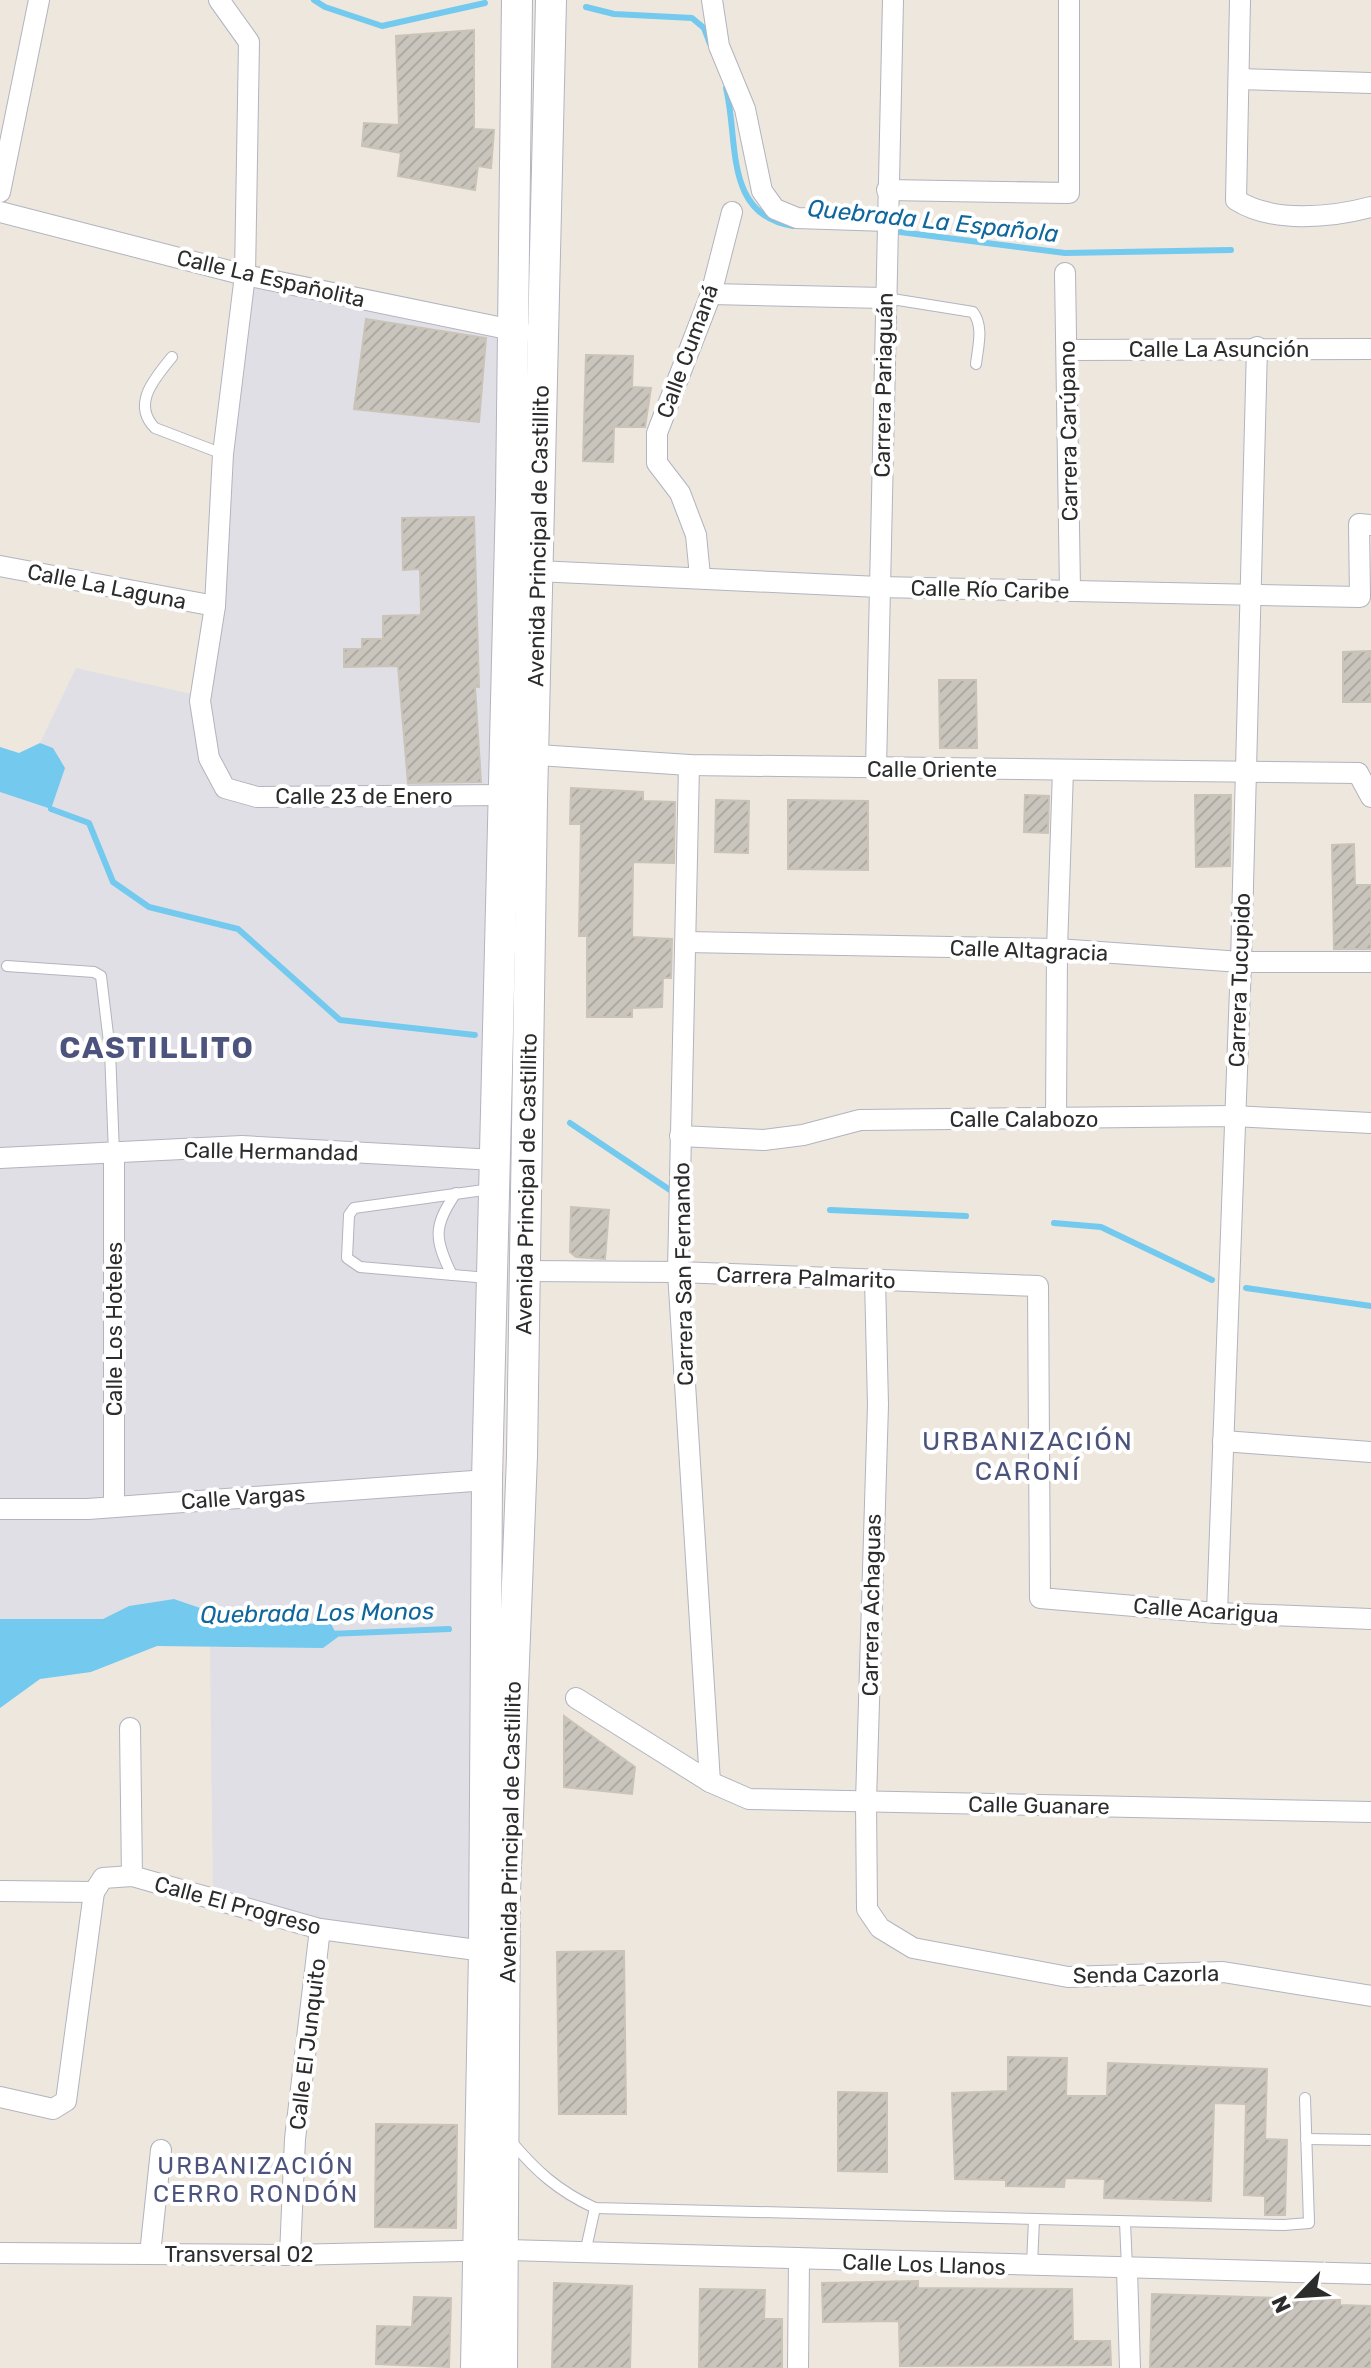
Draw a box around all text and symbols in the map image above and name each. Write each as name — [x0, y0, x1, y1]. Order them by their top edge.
water label: Quebrada La Española — [806, 194, 1060, 248]
street label: Calle La Españolita — [174, 244, 368, 313]
street label: Calle Cumaná — [651, 281, 724, 422]
street label: Carrera Pariaguán — [868, 292, 899, 478]
street label: Calle La Asunción — [1129, 336, 1309, 363]
street label: Carrera Carúpano — [1053, 340, 1084, 522]
street label: Avenida Principal de Castillito — [522, 385, 555, 687]
street label: Calle La Laguna — [25, 558, 189, 615]
street label: Calle Río Caribe — [910, 575, 1070, 604]
street label: Calle Oriente — [867, 756, 997, 783]
street label: Calle 23 de Enero — [275, 783, 453, 810]
street label: Carrera Tucupido — [1223, 892, 1256, 1068]
street label: Calle Altagracia — [949, 934, 1109, 967]
district label: CASTILLITO — [59, 1030, 255, 1066]
street label: Avenida Principal de Castillito — [510, 1033, 543, 1335]
street label: Calle Calabozo — [950, 1106, 1098, 1133]
street label: Calle Hermandad — [183, 1136, 359, 1167]
street label: Carrera San Fernando — [668, 1162, 699, 1386]
street label: Calle Los Hoteles — [101, 1242, 128, 1416]
street label: Carrera Palmarito — [716, 1261, 896, 1294]
district label: URBANIZACIÓN CARONÍ — [922, 1426, 1134, 1487]
street label: Calle Vargas — [180, 1480, 306, 1515]
street label: Carrera Achaguas — [856, 1513, 887, 1697]
street label: Calle Acarigua — [1132, 1592, 1280, 1629]
water label: Quebrada Los Monos — [200, 1597, 434, 1629]
street label: Avenida Principal de Castillito — [494, 1681, 527, 1983]
street label: Calle Guanare — [968, 1791, 1110, 1820]
street label: Calle El Progreso — [151, 1870, 324, 1941]
street label: Calle El Junquito — [284, 1957, 331, 2131]
street label: Senda Cazorla — [1073, 1960, 1219, 1989]
district label: URBANIZACIÓN CERRO RONDÓN — [153, 2152, 359, 2208]
street label: Transversal 02 — [165, 2241, 313, 2268]
street label: Calle Los Llanos — [842, 2248, 1006, 2281]
north arrow — [1259, 2256, 1339, 2336]
text: N — [1266, 2291, 1297, 2317]

